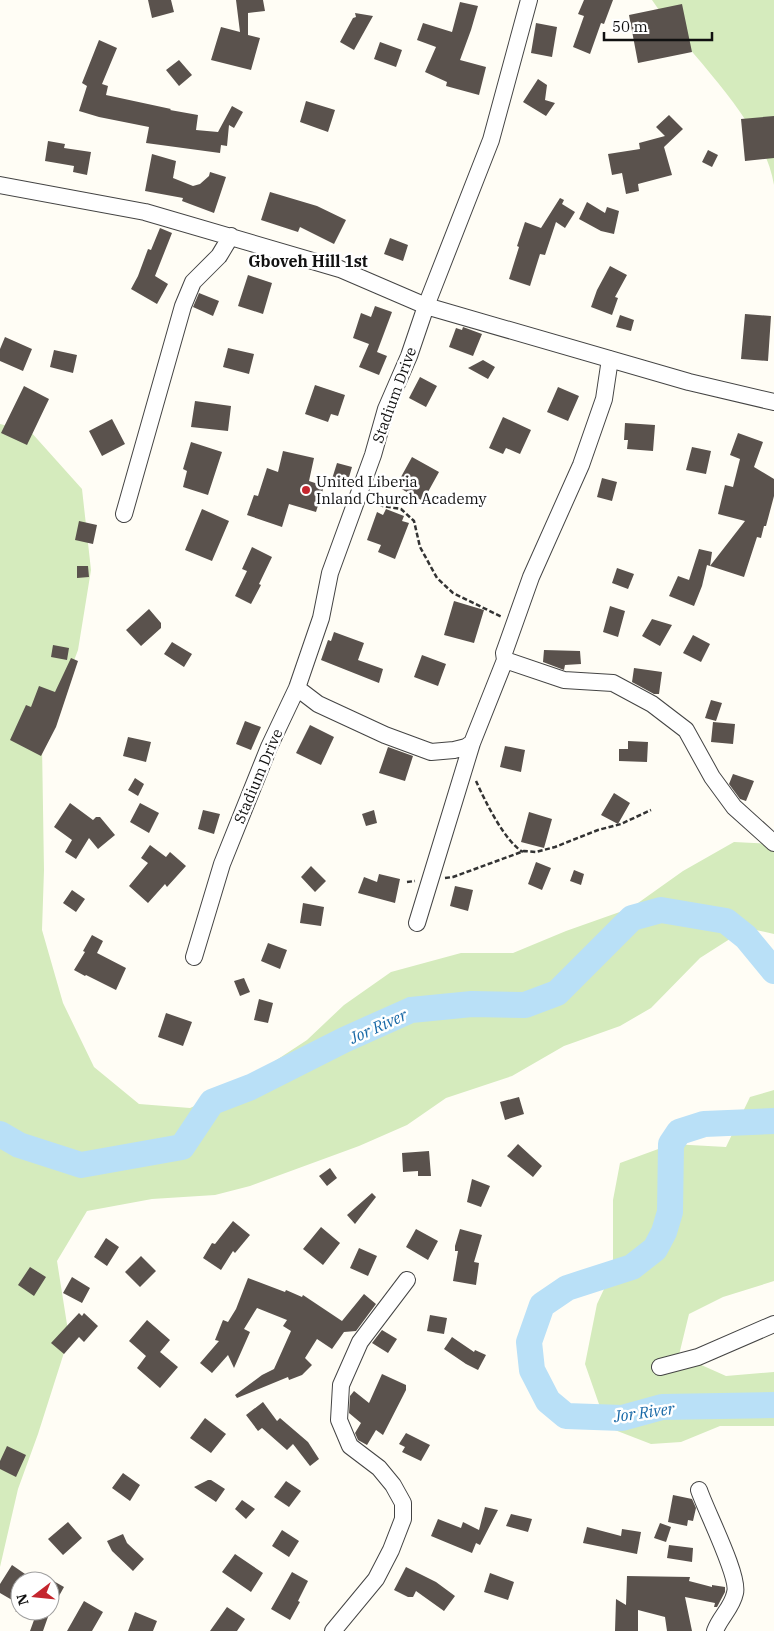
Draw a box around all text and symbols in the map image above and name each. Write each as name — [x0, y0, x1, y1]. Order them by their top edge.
scale bar — [604, 10, 712, 42]
text: 50 m — [612, 17, 648, 36]
district label: Gboveh Hill 1st — [248, 251, 368, 271]
street label: Stadium Drive — [368, 344, 420, 446]
place label: United Liberia Inland Church Academy — [316, 472, 487, 508]
marker: United Liberia Inland Church Academy — [300, 484, 312, 496]
street label: Stadium Drive — [230, 726, 286, 826]
water label: Jor River — [345, 1004, 411, 1048]
water label: Jor River — [611, 1398, 677, 1426]
north arrow — [10, 1571, 60, 1621]
text: N — [12, 1592, 33, 1607]

